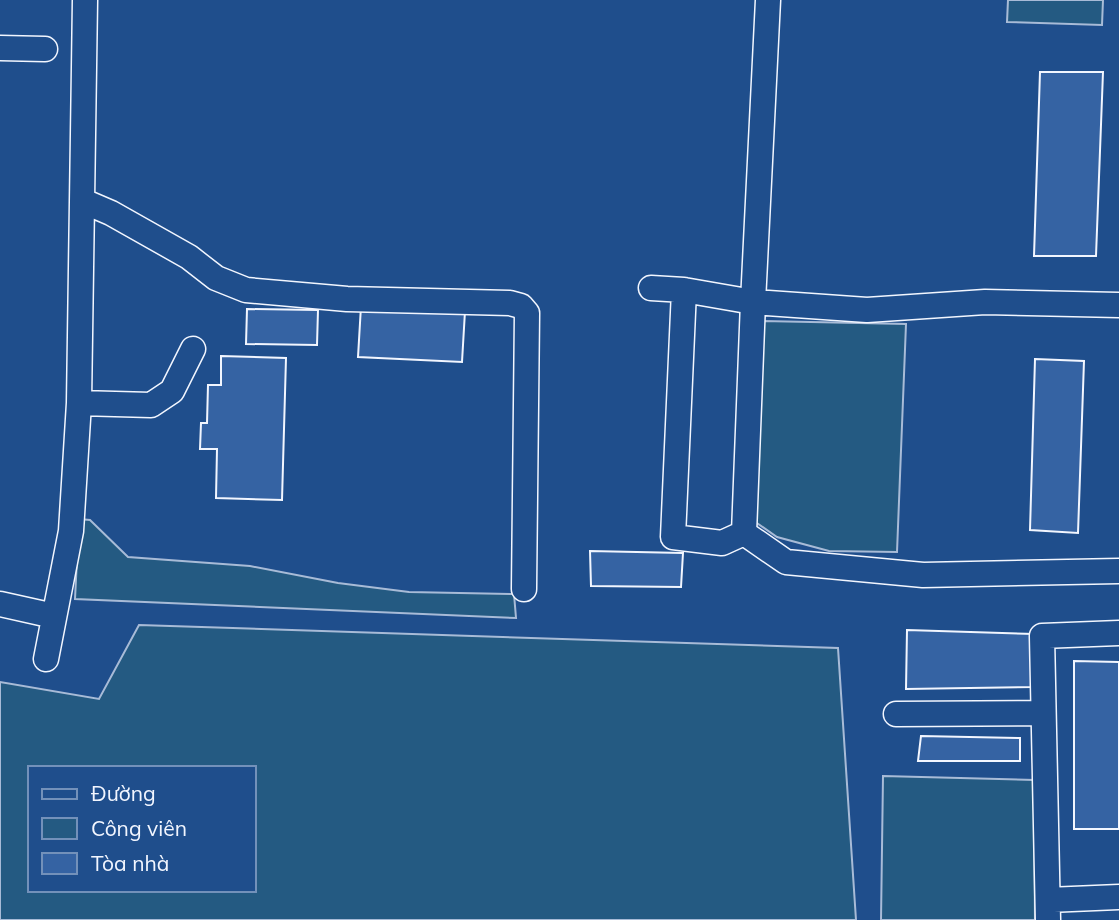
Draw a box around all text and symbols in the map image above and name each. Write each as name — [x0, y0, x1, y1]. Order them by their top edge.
legend — [28, 766, 256, 892]
text: Đường — [91, 780, 156, 806]
text: Công viên — [91, 815, 187, 841]
text: Tòa nhà — [91, 850, 169, 876]

